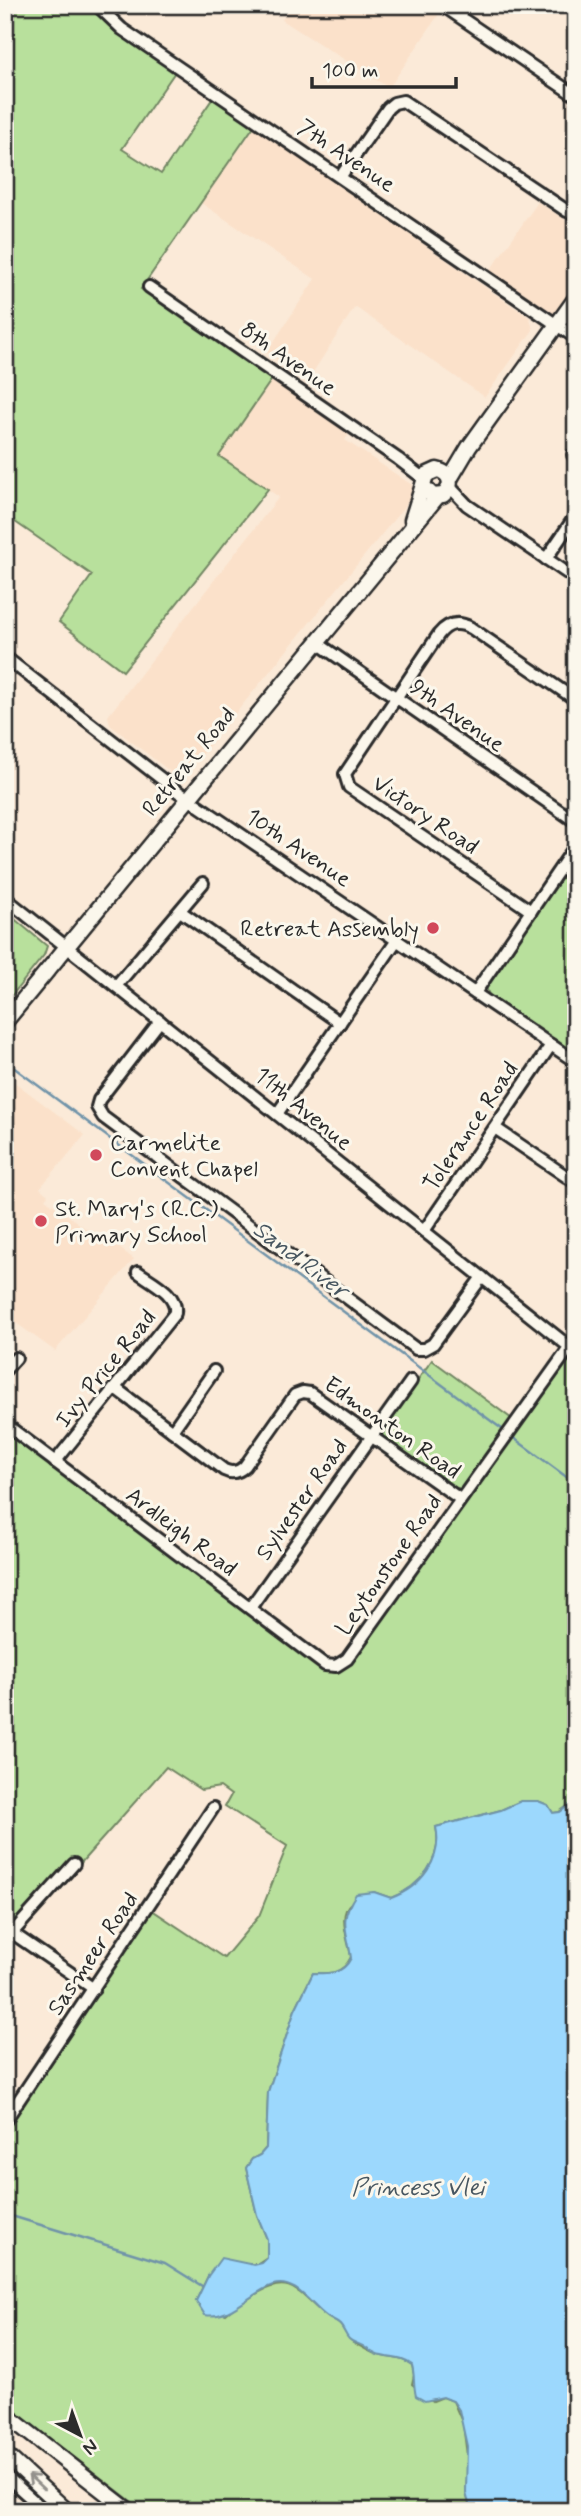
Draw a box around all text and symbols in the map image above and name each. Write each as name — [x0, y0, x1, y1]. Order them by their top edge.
scale bar — [312, 46, 455, 90]
text: 100 m — [322, 57, 378, 85]
street label: 7th Avenue — [291, 113, 401, 200]
street label: 8th Avenue — [234, 316, 342, 404]
street label: 9th Avenue — [404, 673, 510, 760]
street label: Retreat Road — [136, 701, 243, 823]
street label: Victory Road — [366, 769, 484, 862]
street label: 10th Avenue — [239, 802, 356, 895]
place label: Retreat Assembly — [240, 915, 419, 945]
marker: Retreat Assembly — [425, 920, 441, 936]
street label: Tolerance Road — [417, 1056, 526, 1198]
street label: 11th Avenue — [248, 1061, 358, 1158]
place label: Carmelite Convent Chapel — [110, 1129, 258, 1185]
marker: Carmelite Convent Chapel — [88, 1147, 104, 1163]
place label: St. Mary's (R.C.) Primary School — [55, 1195, 218, 1251]
marker: St. Mary's (R.C.) Primary School — [33, 1213, 49, 1229]
water label: Sand River — [246, 1214, 357, 1308]
street label: Ivy Price Road — [50, 1304, 164, 1435]
street label: Edmonton Road — [318, 1370, 466, 1487]
street label: Sylvester Road — [250, 1433, 356, 1567]
street label: Ardleigh Road — [119, 1481, 243, 1584]
street label: Leytonstone Road — [330, 1488, 450, 1642]
street label: Sasmeer Road — [41, 1886, 146, 2022]
water label: Princess Vlei — [351, 2173, 487, 2204]
north arrow — [46, 2400, 116, 2470]
text: N — [77, 2433, 103, 2460]
one-way arrow — [27, 2474, 45, 2490]

